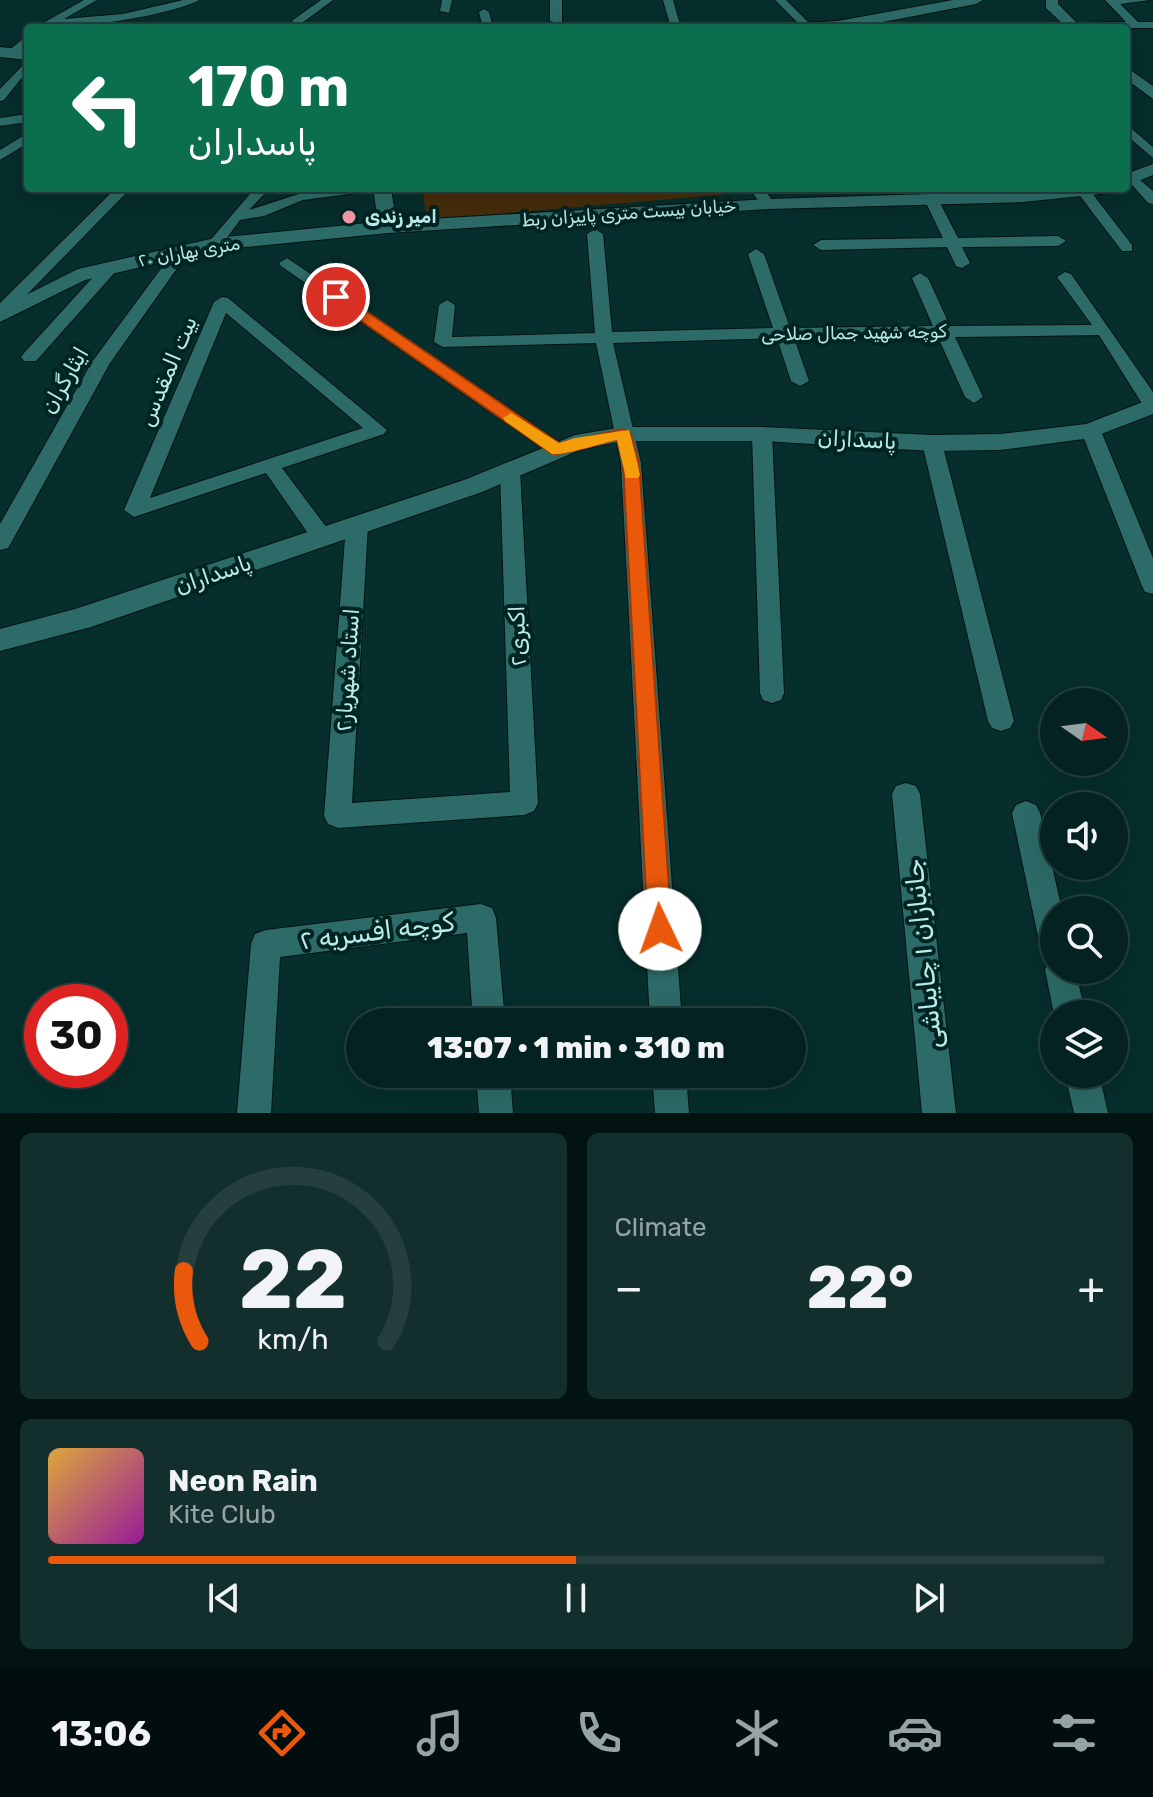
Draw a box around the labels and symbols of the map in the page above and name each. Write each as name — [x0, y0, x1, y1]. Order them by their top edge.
street label: خیابان بیست متری پاییزان ربط — [521, 195, 737, 232]
place label: امیر زندی — [365, 206, 437, 228]
marker: امیر زندی — [340, 208, 358, 226]
street label: ۲۰ متری بهاران — [136, 232, 242, 272]
pin — [302, 263, 370, 331]
street label: بیت المقدس — [132, 312, 203, 430]
street label: کوچه شهید جمال صلاحی — [761, 320, 947, 346]
street label: ایثارگران — [34, 342, 94, 419]
street label: پاسداران — [817, 424, 897, 456]
street label: پاسداران — [172, 549, 255, 601]
street label: اکبری۲ — [503, 605, 532, 667]
street label: استاد شهریار۲ — [330, 607, 365, 733]
north arrow — [1040, 688, 1128, 776]
street label: جانبازان ۱ چایباشی — [898, 858, 949, 1050]
position arrow — [618, 887, 702, 971]
street label: کوچه افسریه ۲ — [298, 907, 456, 956]
speed limit sign: 30 — [24, 984, 128, 1088]

